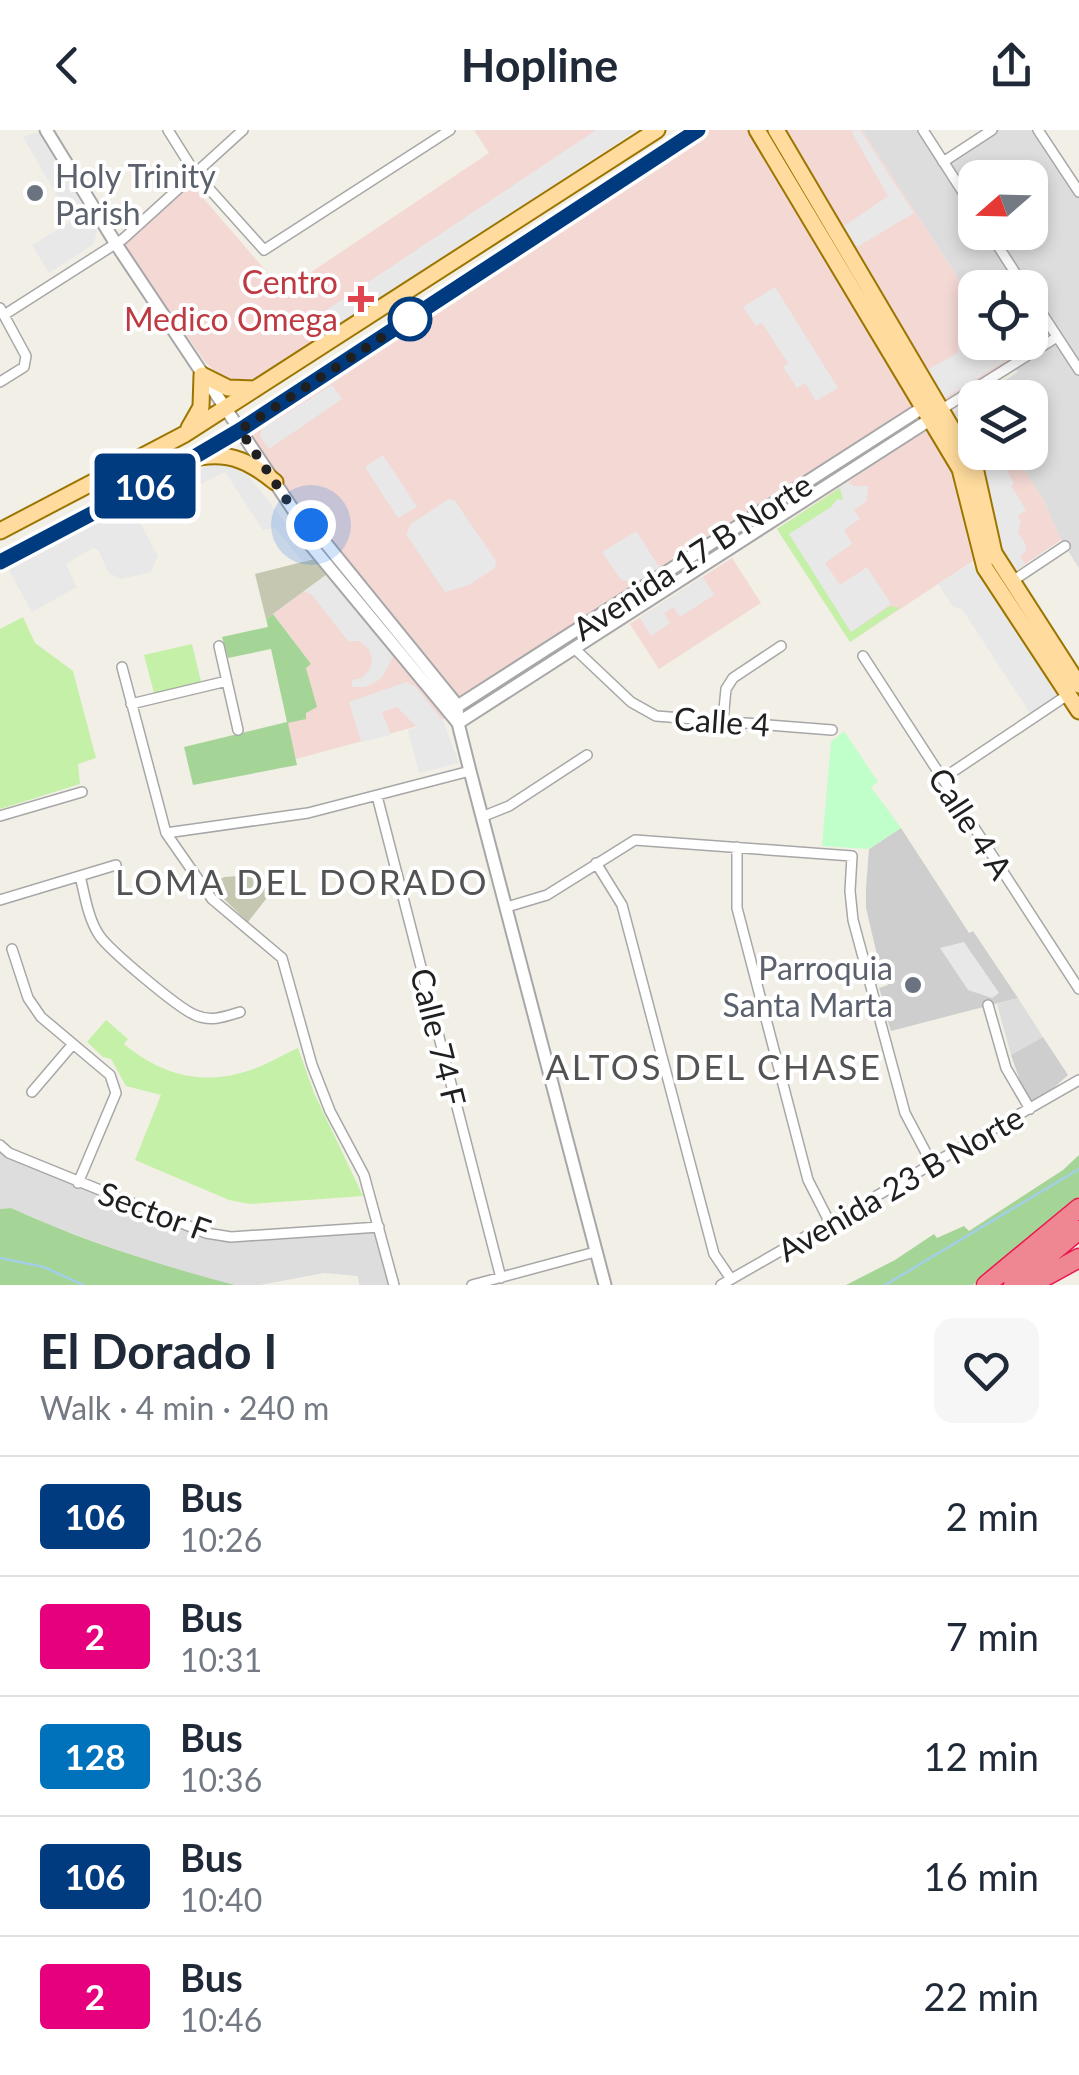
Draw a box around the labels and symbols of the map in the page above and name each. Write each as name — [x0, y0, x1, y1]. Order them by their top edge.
place label: Holy Trinity Parish — [55, 156, 216, 232]
north arrow — [958, 160, 1048, 250]
marker: Holy Trinity Parish — [24, 182, 46, 204]
place label: Centro Medico Omega — [124, 262, 338, 338]
marker: Centro Medico Omega — [348, 286, 374, 312]
unlabelled marker — [389, 298, 431, 340]
line badge: 106 — [88, 454, 202, 518]
street label: Avenida 17 B Norte — [565, 464, 819, 648]
your location — [286, 500, 336, 550]
street label: Calle 4 — [673, 698, 771, 744]
street label: Calle 4 A — [921, 760, 1022, 886]
district label: LOMA DEL DORADO — [115, 860, 489, 902]
place label: Parroquia Santa Marta — [723, 948, 893, 1024]
street label: Calle 74 F — [403, 964, 475, 1110]
marker: Parroquia Santa Marta — [902, 974, 924, 996]
district label: ALTOS DEL CHASE — [545, 1045, 883, 1087]
street label: Avenida 23 B Norte — [770, 1097, 1030, 1269]
street label: Sector F — [94, 1173, 216, 1249]

